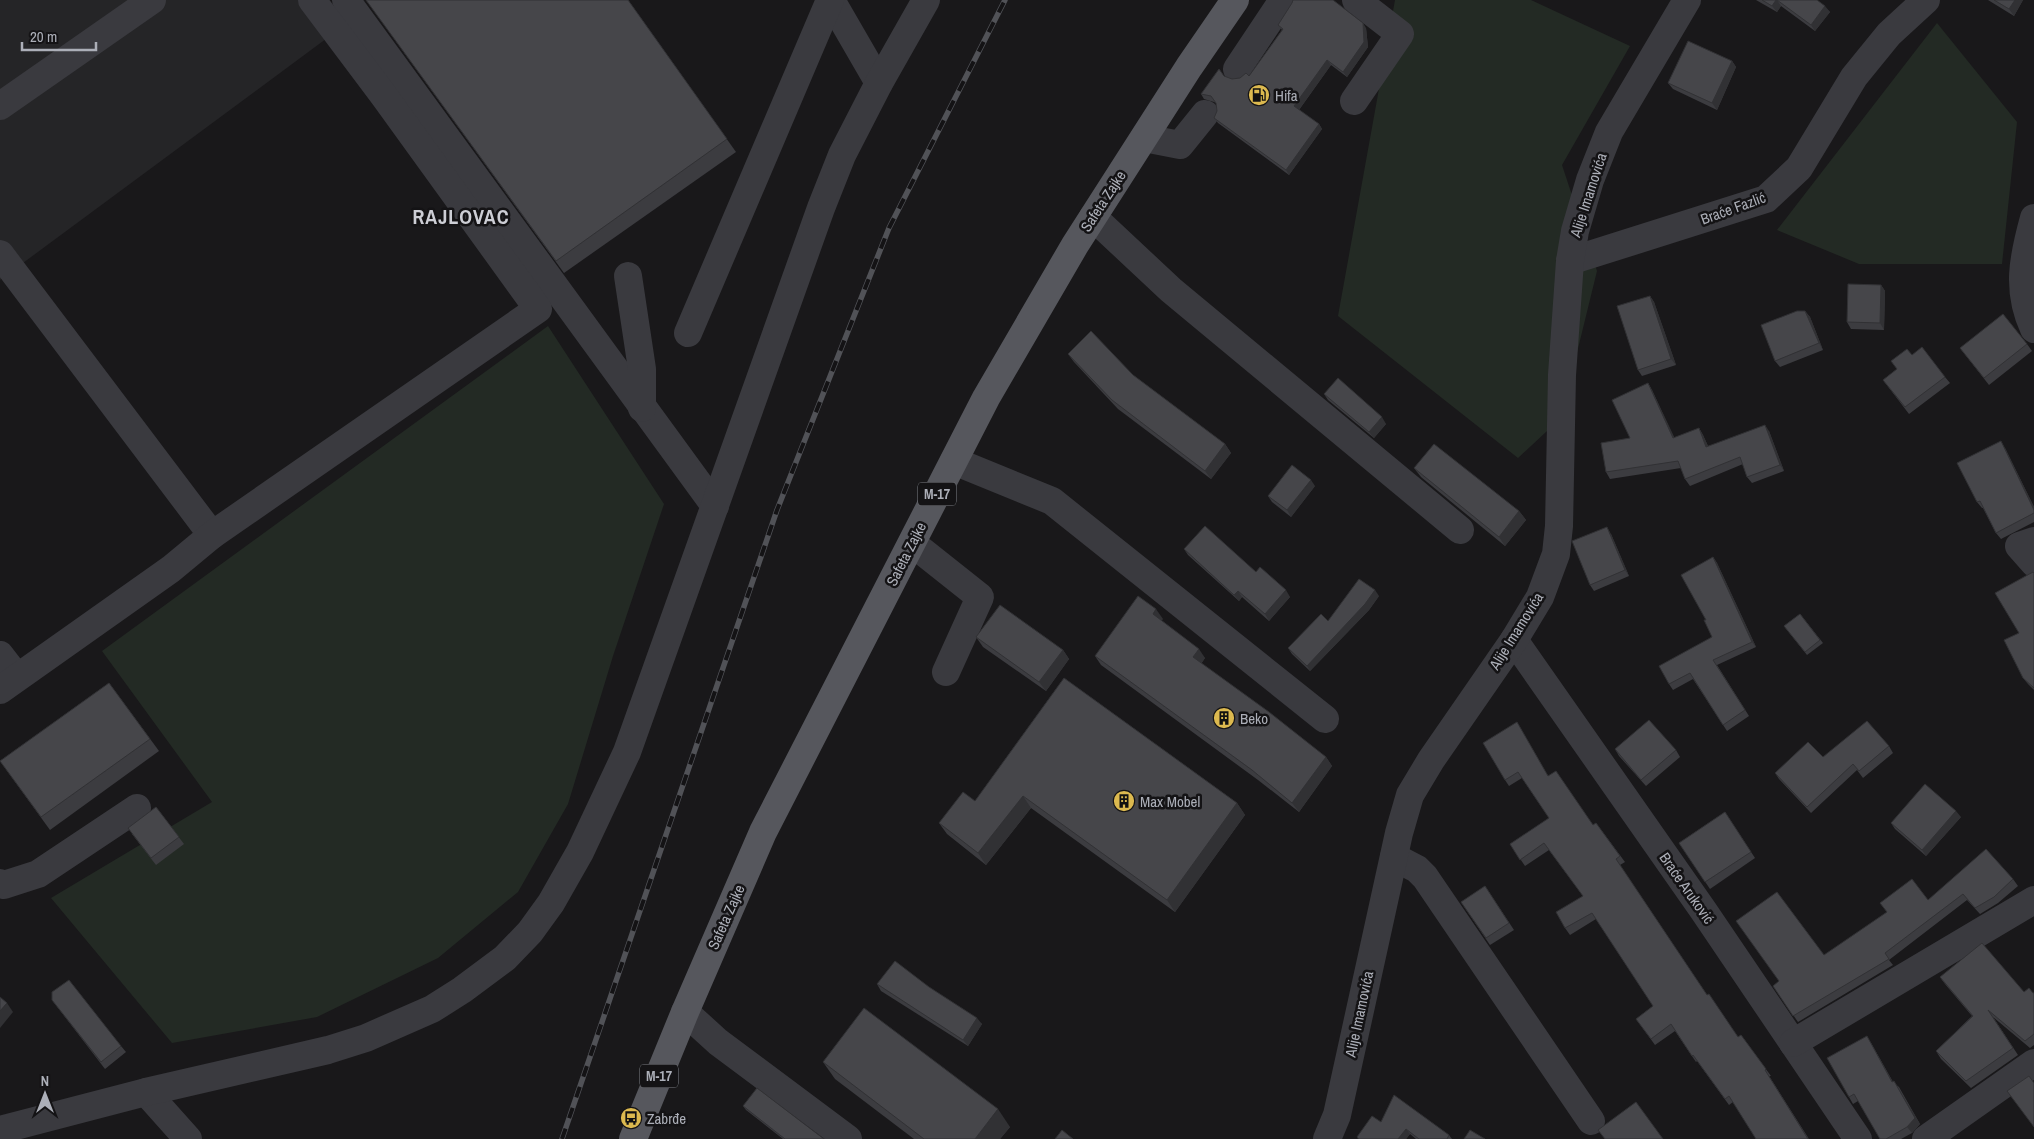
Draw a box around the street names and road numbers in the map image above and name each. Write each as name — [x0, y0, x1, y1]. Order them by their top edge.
street label: Alije Imamovića — [1564, 150, 1612, 241]
street label: Safeta Zajke — [1075, 166, 1131, 236]
street label: Braće Fazlić — [1698, 187, 1768, 229]
road number: M-17 — [918, 482, 956, 506]
street label: Safeta Zajke — [881, 518, 931, 590]
street label: Alije Imamovića — [1483, 588, 1548, 675]
street label: Braće Aruković — [1655, 848, 1719, 928]
street label: Safeta Zajke — [702, 881, 750, 953]
street label: Alije Imamovića — [1339, 969, 1378, 1060]
road number: M-17 — [640, 1064, 678, 1088]

